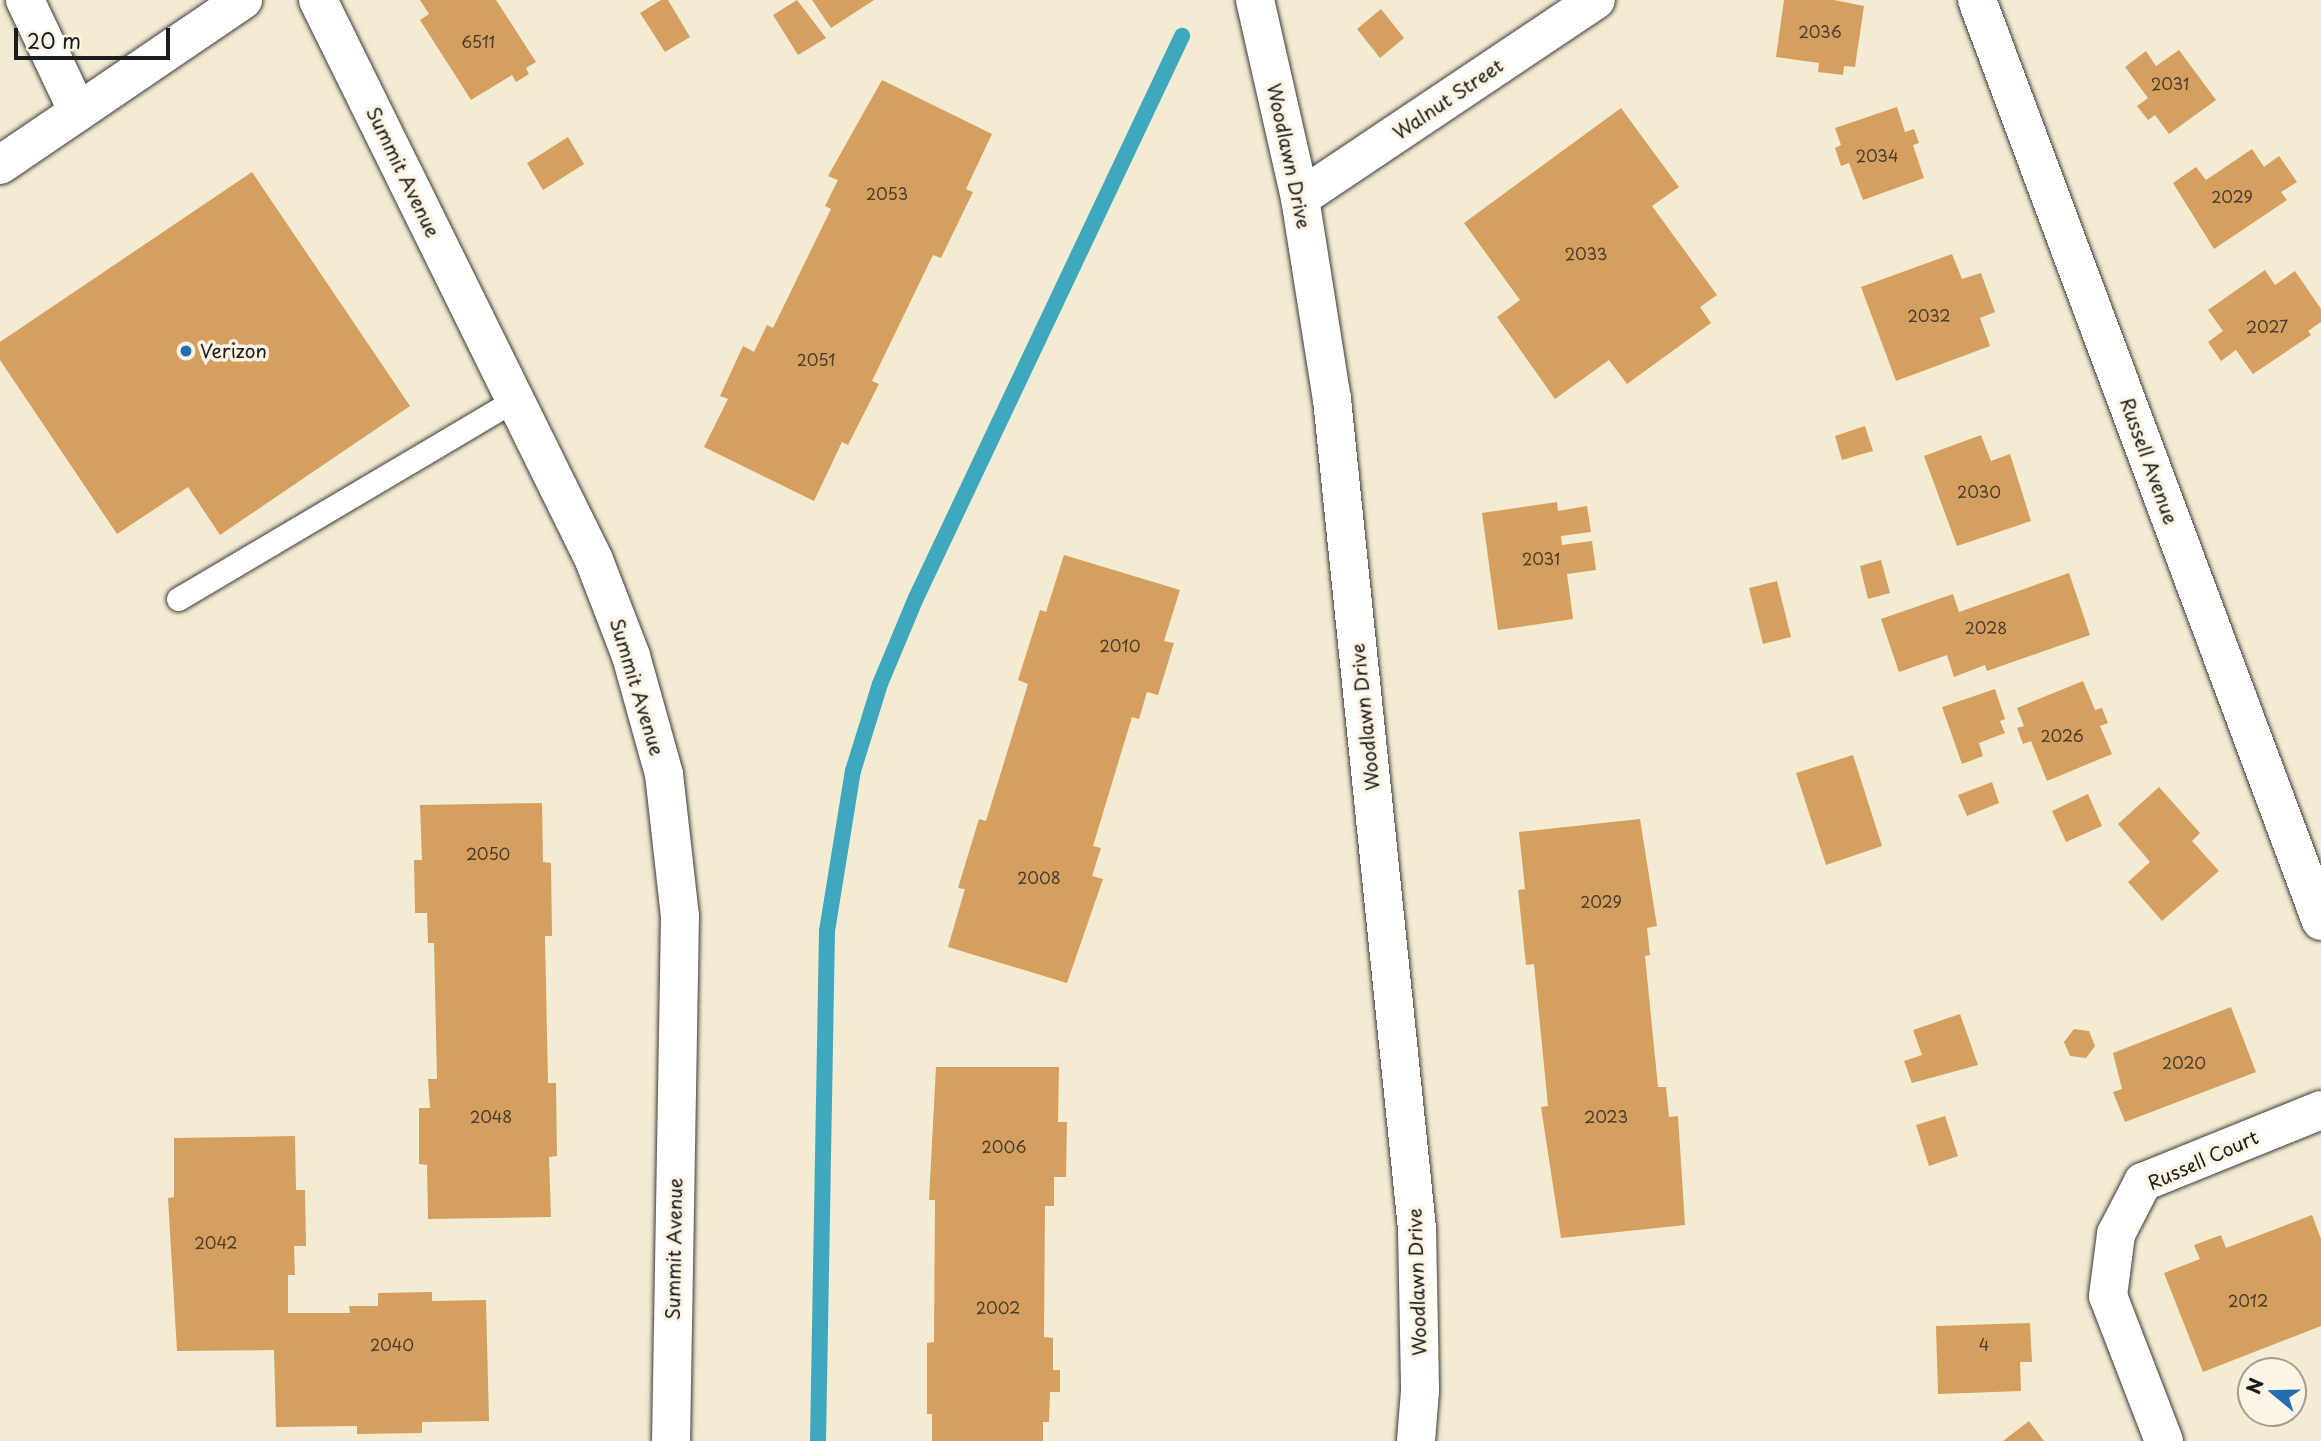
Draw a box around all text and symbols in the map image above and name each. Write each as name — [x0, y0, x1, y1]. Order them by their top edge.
scale bar — [18, 14, 173, 58]
house number: 2036 — [1798, 21, 1842, 41]
text: 20 m — [27, 24, 81, 56]
house number: 6511 — [461, 31, 495, 51]
street label: Walnut Street — [1389, 54, 1507, 144]
house number: 2031 — [2151, 73, 2189, 93]
street label: Woodlawn Drive — [1262, 81, 1316, 231]
street label: Summit Avenue — [362, 103, 444, 241]
house number: 2034 — [1856, 145, 1898, 165]
house number: 2053 — [866, 183, 908, 203]
house number: 2029 — [2211, 186, 2253, 206]
house number: 2033 — [1565, 243, 1607, 263]
house number: 2032 — [1907, 305, 1951, 325]
house number: 2027 — [2246, 316, 2288, 336]
place label: Verizon — [200, 340, 267, 362]
marker: Verizon — [178, 343, 194, 359]
house number: 2051 — [797, 349, 835, 369]
street label: Russell Avenue — [2116, 395, 2182, 527]
house number: 2030 — [1957, 481, 2001, 501]
house number: 2031 — [1522, 548, 1560, 568]
street label: Summit Avenue — [605, 616, 669, 758]
house number: 2028 — [1965, 617, 2007, 637]
house number: 2010 — [1100, 635, 1140, 655]
street label: Woodlawn Drive — [1346, 642, 1384, 792]
house number: 2026 — [2040, 725, 2084, 745]
house number: 2050 — [466, 843, 510, 863]
house number: 2008 — [1017, 867, 1061, 887]
house number: 2029 — [1580, 891, 1622, 911]
house number: 2020 — [2162, 1052, 2206, 1072]
house number: 2048 — [470, 1106, 512, 1126]
house number: 2023 — [1584, 1106, 1628, 1126]
street label: Russell Court — [2143, 1125, 2263, 1195]
house number: 2006 — [982, 1136, 1026, 1156]
street label: Summit Avenue — [661, 1178, 687, 1320]
street label: Woodlawn Drive — [1403, 1208, 1431, 1356]
house number: 2042 — [194, 1232, 238, 1252]
house number: 2012 — [2228, 1290, 2268, 1310]
house number: 2002 — [976, 1297, 1020, 1317]
house number: 2040 — [370, 1334, 414, 1354]
house number: 4 — [1979, 1334, 1989, 1354]
north arrow — [2237, 1357, 2307, 1427]
text: N — [2238, 1374, 2270, 1397]

